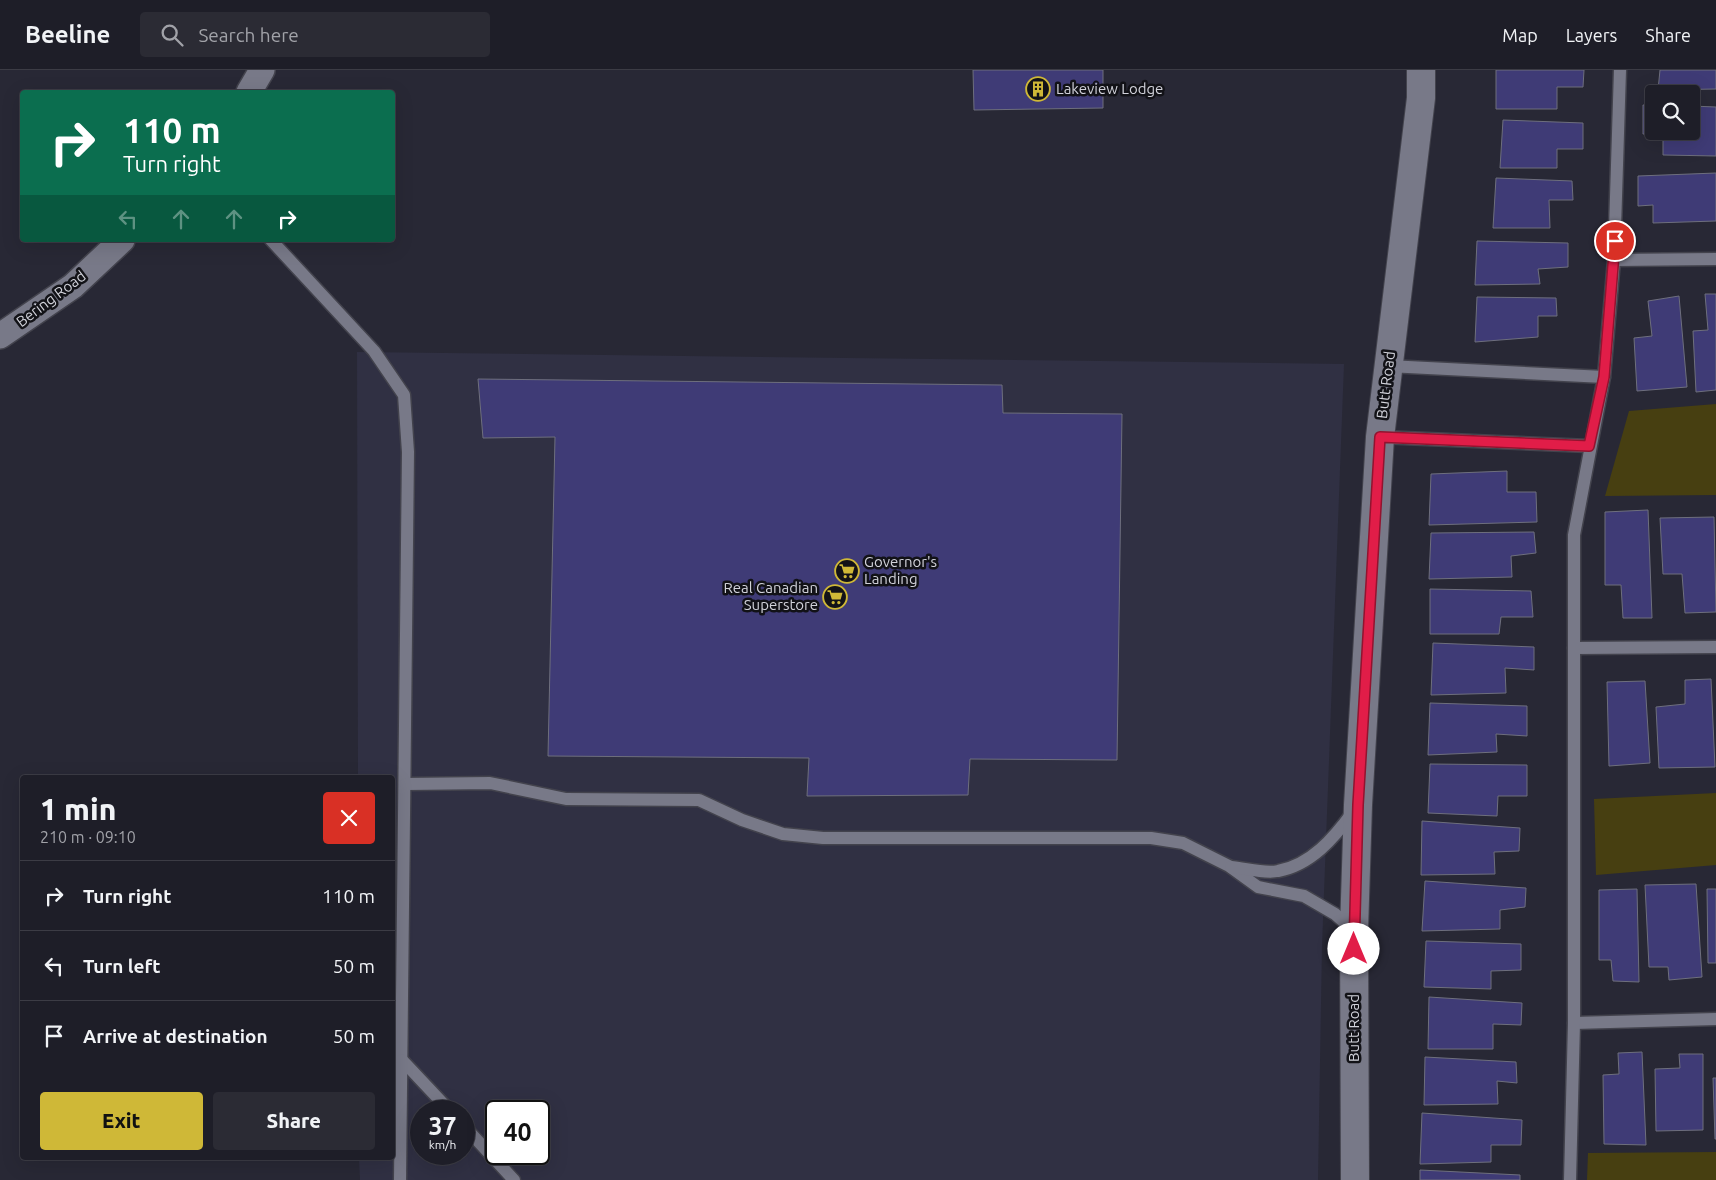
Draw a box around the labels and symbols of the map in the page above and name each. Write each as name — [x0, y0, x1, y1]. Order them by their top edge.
building icon: Lakeview Lodge — [1025, 76, 1051, 102]
place label: Lakeview Lodge — [1056, 80, 1163, 97]
pin — [1594, 220, 1636, 262]
street label: Bering Road — [13, 267, 89, 330]
street label: Butt Road — [1373, 350, 1398, 420]
place label: Governor's Landing — [864, 553, 937, 587]
supermarket icon: Governor's Landing — [834, 558, 860, 584]
place label: Real Canadian Superstore — [723, 579, 818, 613]
supermarket icon: Real Canadian Superstore — [822, 584, 848, 610]
position arrow — [1327, 922, 1379, 974]
street label: Butt Road — [1345, 994, 1362, 1062]
speed limit sign: 40 — [485, 1100, 550, 1165]

